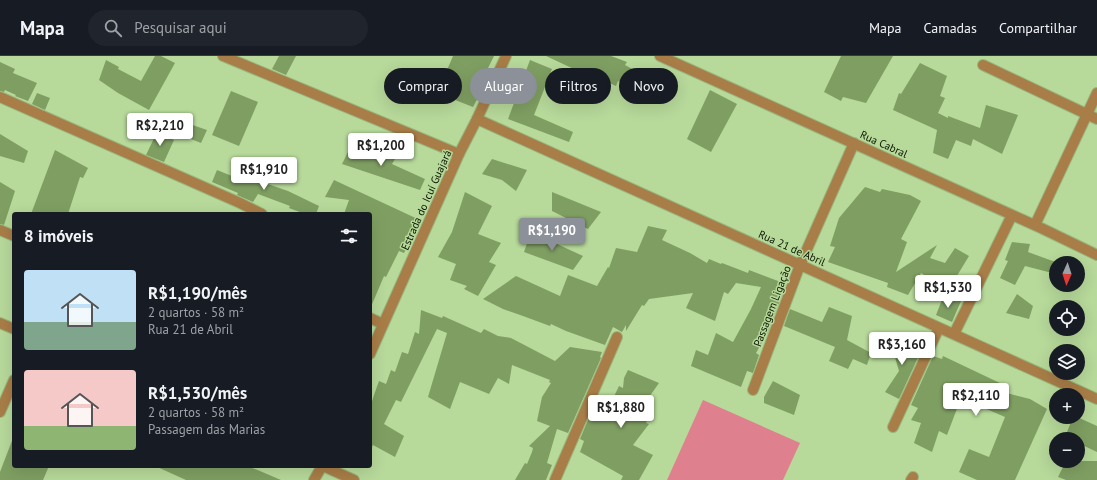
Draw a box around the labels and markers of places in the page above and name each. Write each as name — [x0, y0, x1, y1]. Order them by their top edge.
pin: R$2,210 — [123, 113, 197, 147]
pin: R$1,200 — [344, 133, 418, 167]
pin: R$1,910 — [227, 157, 301, 191]
pin: R$1,190 — [515, 218, 589, 252]
pin: R$1,530 — [911, 275, 985, 309]
pin: R$3,160 — [865, 332, 939, 366]
pin: R$2,110 — [939, 383, 1013, 417]
pin: R$1,880 — [584, 395, 658, 429]

